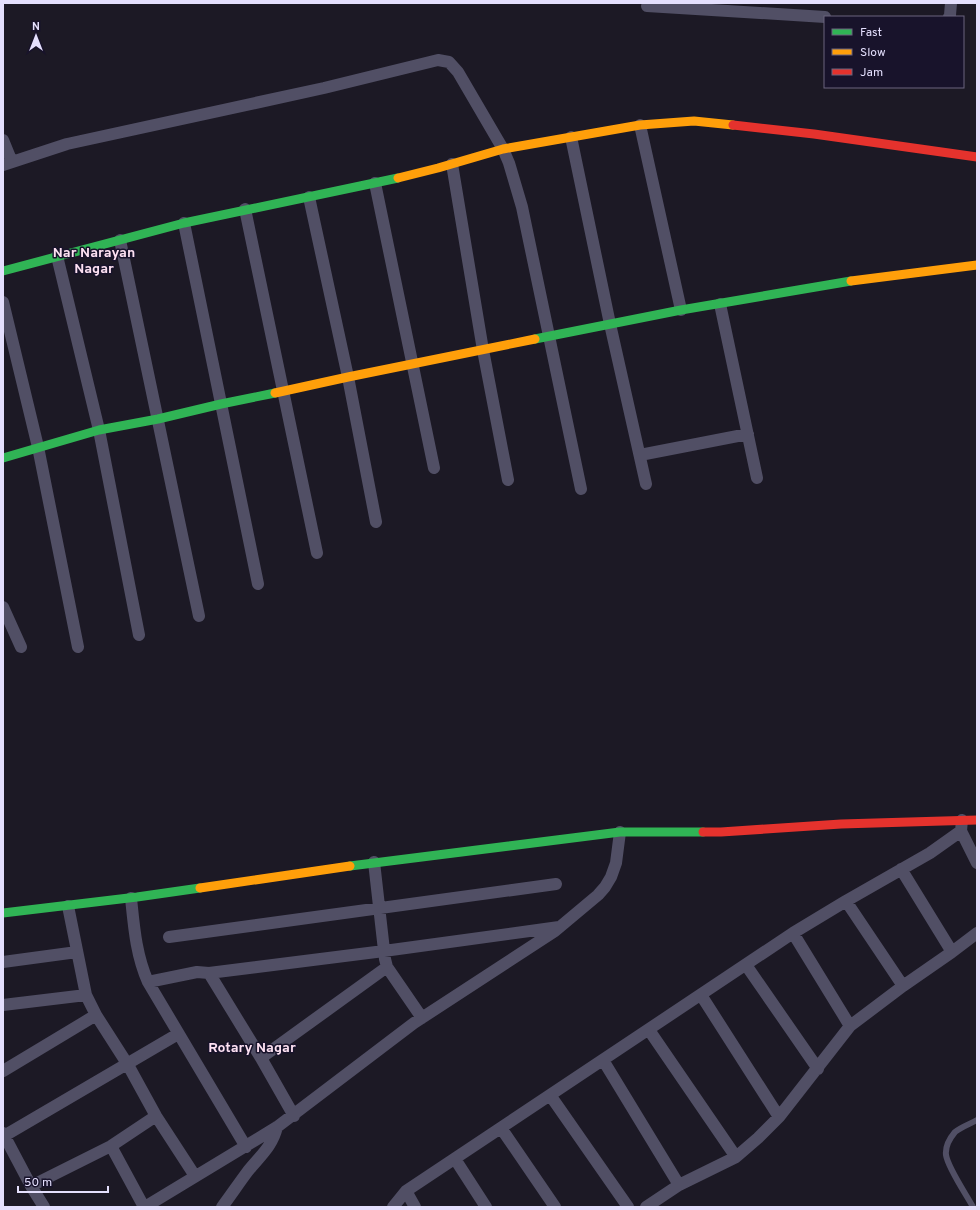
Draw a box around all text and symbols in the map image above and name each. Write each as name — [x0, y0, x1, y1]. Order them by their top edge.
north arrow — [16, 16, 56, 56]
legend — [824, 16, 964, 88]
text: N — [32, 20, 40, 34]
text: Fast — [860, 25, 882, 41]
text: Slow — [860, 45, 886, 61]
text: Jam — [860, 65, 883, 81]
district label: Nar Narayan Nagar — [53, 245, 135, 278]
district label: Rotary Nagar — [208, 1040, 296, 1057]
scale bar — [18, 1168, 108, 1194]
text: 50 m — [24, 1175, 52, 1191]

